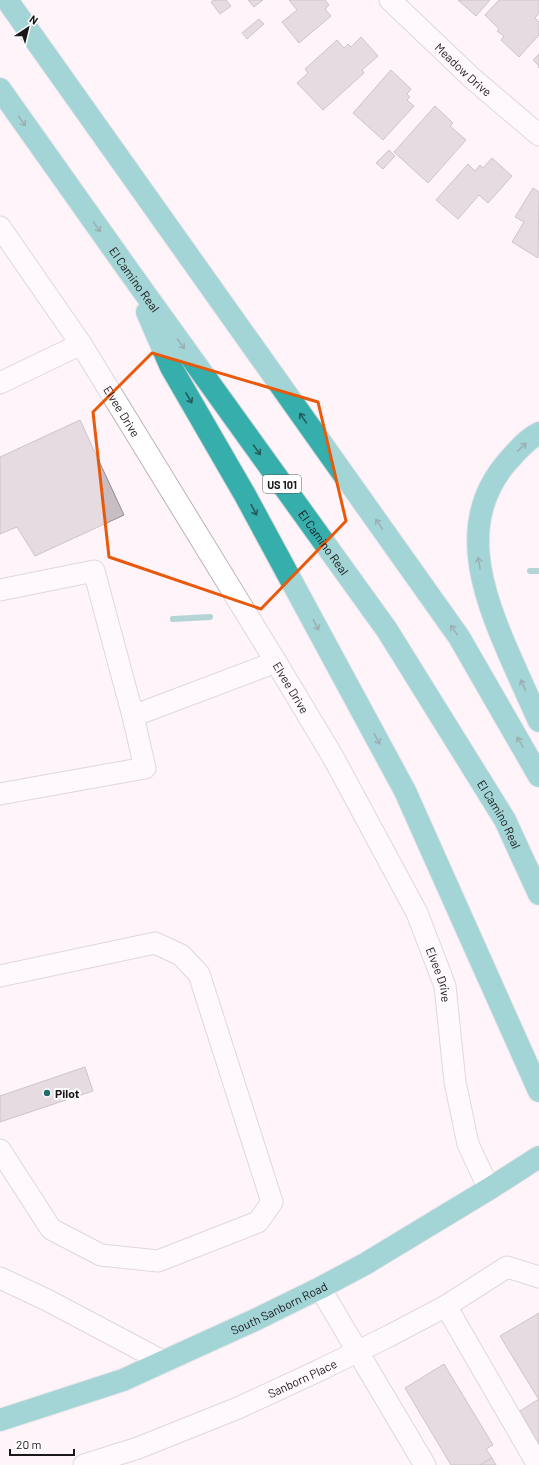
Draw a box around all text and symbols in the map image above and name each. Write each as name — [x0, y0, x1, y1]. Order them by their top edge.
north arrow — [8, 8, 48, 48]
text: N — [27, 12, 41, 27]
street label: Meadow Drive — [432, 40, 495, 99]
one-way arrow — [18, 115, 27, 126]
one-way arrow — [93, 221, 101, 232]
street label: El Camino Real — [107, 244, 163, 314]
one-way arrow — [177, 338, 185, 349]
street label: Elvee Drive — [101, 383, 143, 439]
one-way arrow — [185, 392, 193, 404]
one-way arrow — [299, 412, 308, 423]
one-way arrow — [517, 442, 527, 452]
one-way arrow — [253, 444, 261, 455]
road number: US 101 — [263, 475, 301, 493]
one-way arrow — [250, 504, 258, 516]
street label: El Camino Real — [296, 507, 352, 577]
one-way arrow — [375, 518, 383, 529]
one-way arrow — [475, 557, 483, 570]
one-way arrow — [312, 619, 320, 631]
one-way arrow — [450, 624, 458, 635]
street label: Elvee Drive — [270, 659, 312, 716]
one-way arrow — [519, 680, 526, 692]
one-way arrow — [374, 733, 382, 745]
one-way arrow — [515, 736, 523, 748]
street label: El Camino Real — [475, 777, 524, 851]
street label: Elvee Drive — [424, 945, 454, 1003]
place label: Pilot — [55, 1086, 80, 1100]
marker: Pilot — [42, 1088, 52, 1098]
street label: South Sanborn Road — [228, 1279, 330, 1337]
street label: Sanborn Place — [265, 1356, 339, 1400]
scale bar — [10, 1431, 74, 1457]
text: 20 m — [16, 1437, 42, 1451]

